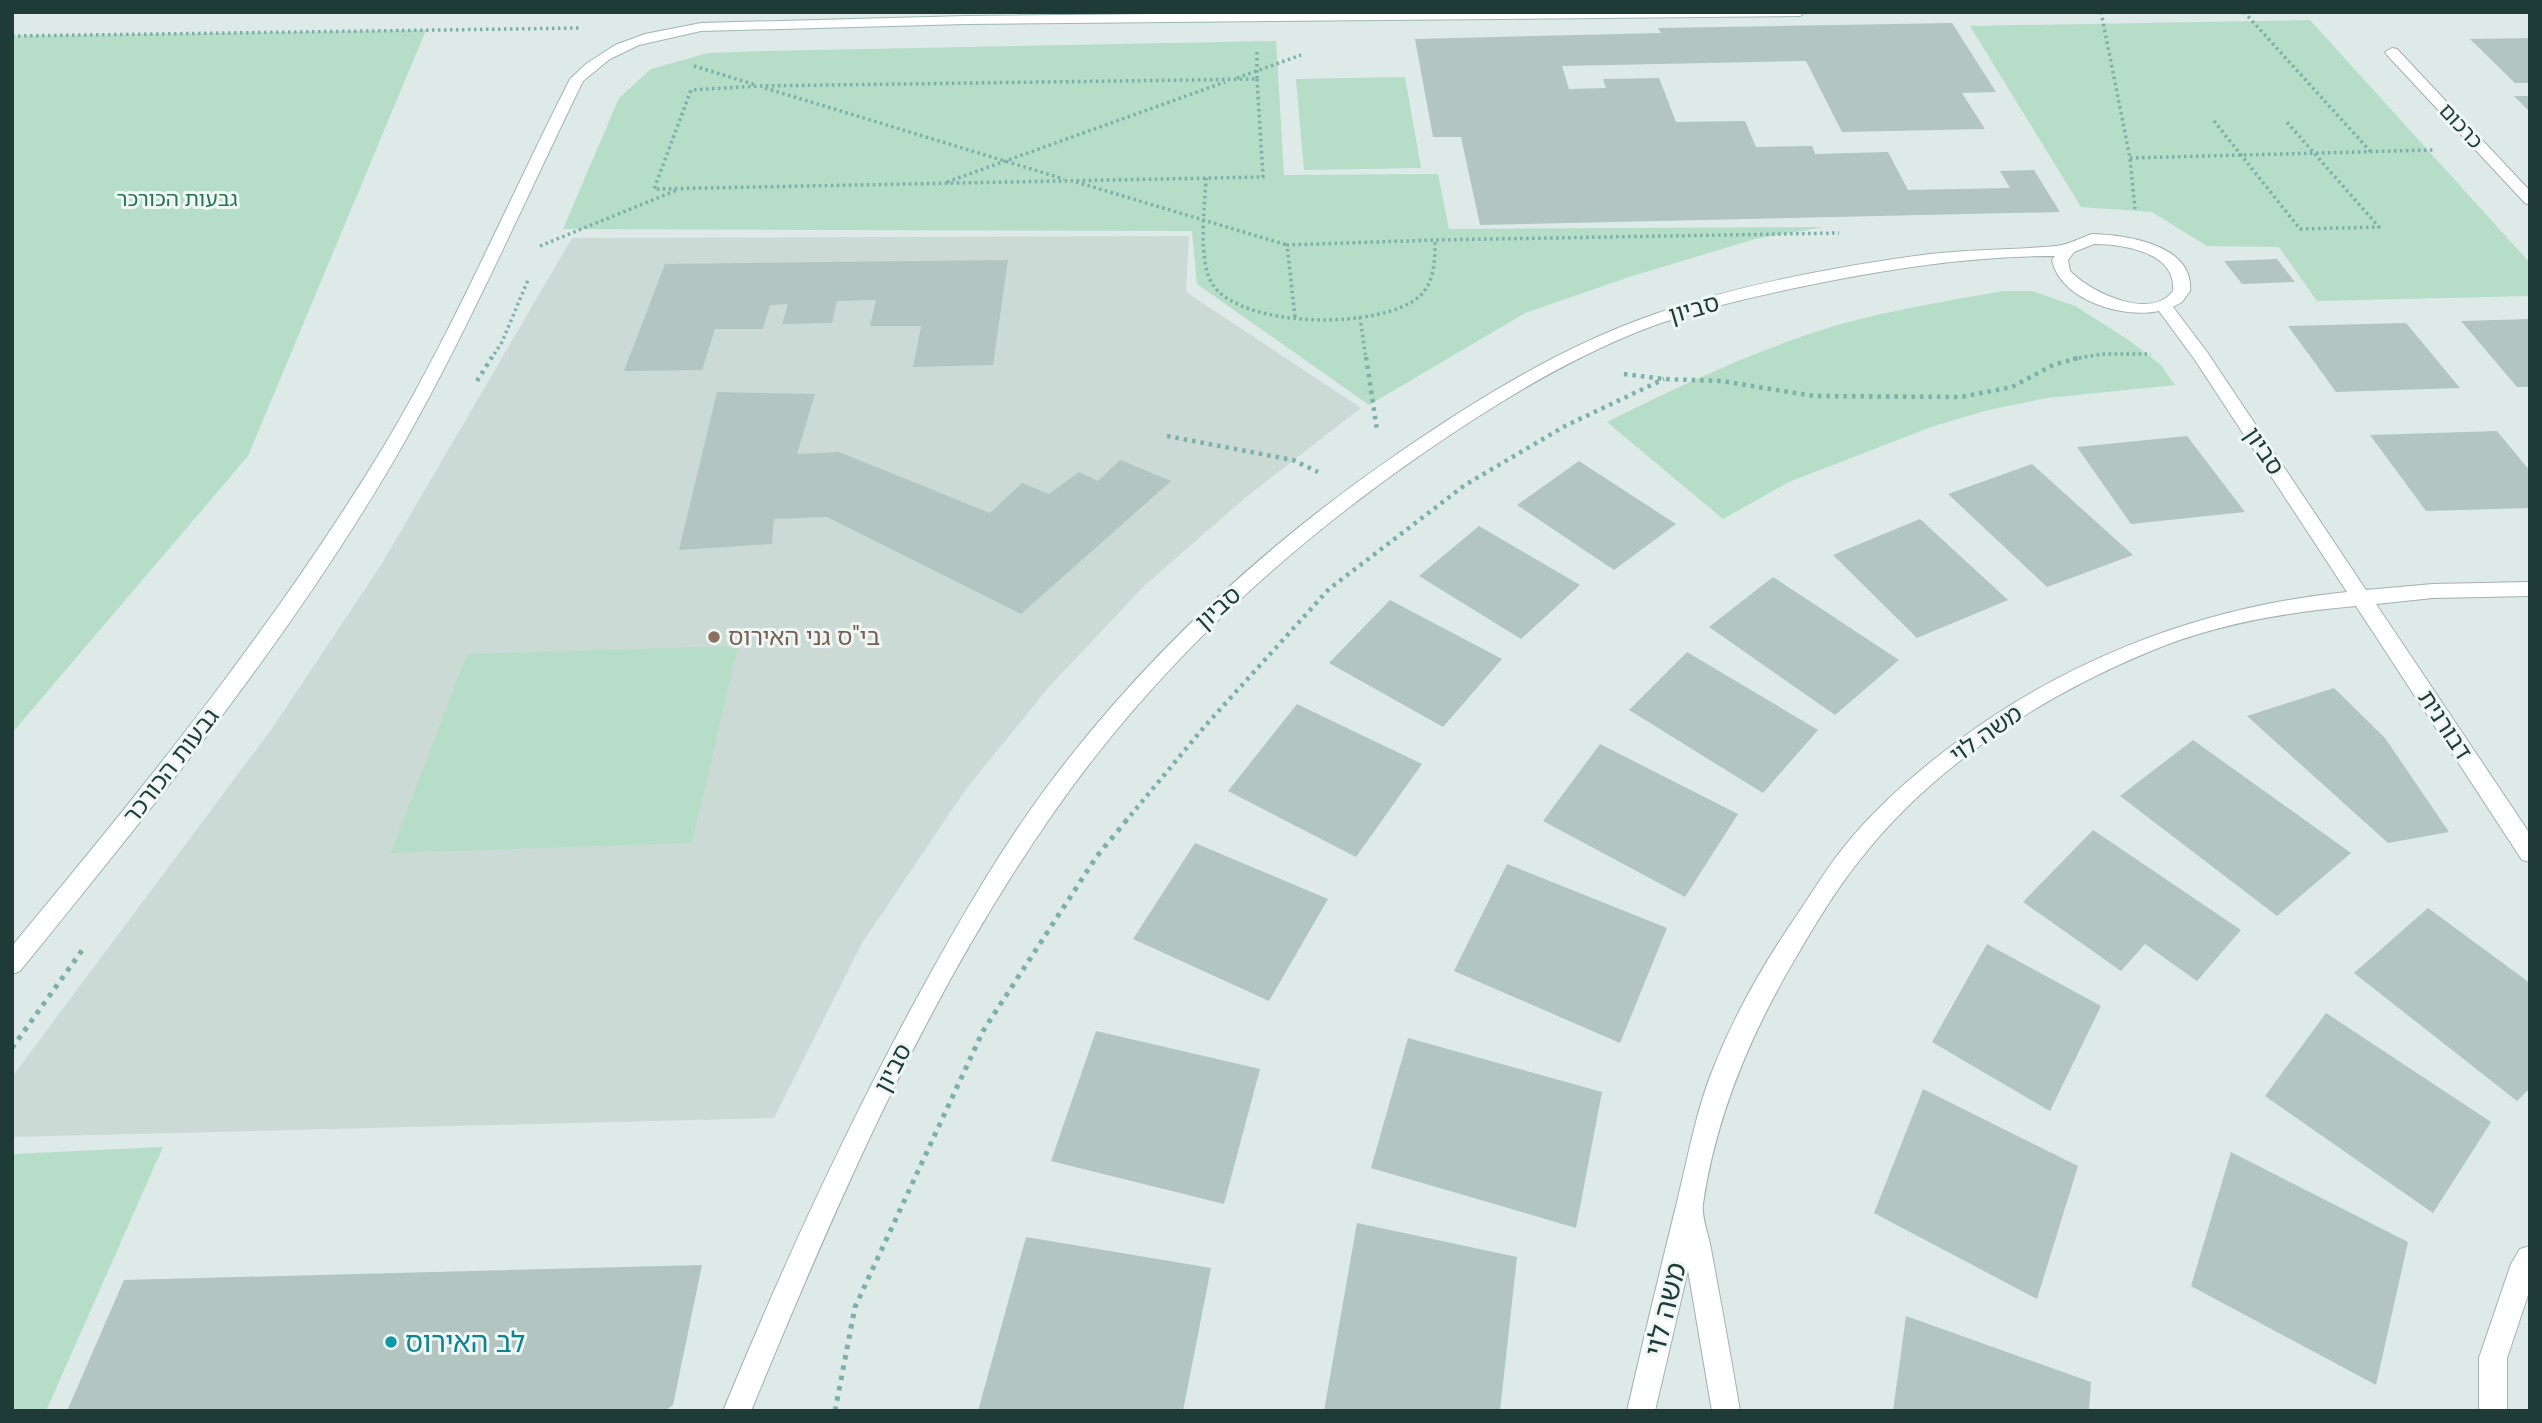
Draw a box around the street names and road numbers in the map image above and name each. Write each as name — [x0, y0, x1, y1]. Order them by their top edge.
street label: כרכום — [2433, 96, 2490, 155]
street label: סביון — [1665, 286, 1723, 331]
street label: סביון — [2236, 420, 2292, 481]
street label: סביון — [1188, 578, 1248, 637]
street label: דבורנית — [2411, 683, 2480, 766]
street label: משה לוי — [1943, 697, 2029, 771]
street label: גבעות הכורכר — [115, 701, 226, 830]
street label: סביון — [866, 1037, 919, 1098]
street label: משה לוי — [1635, 1258, 1696, 1360]

